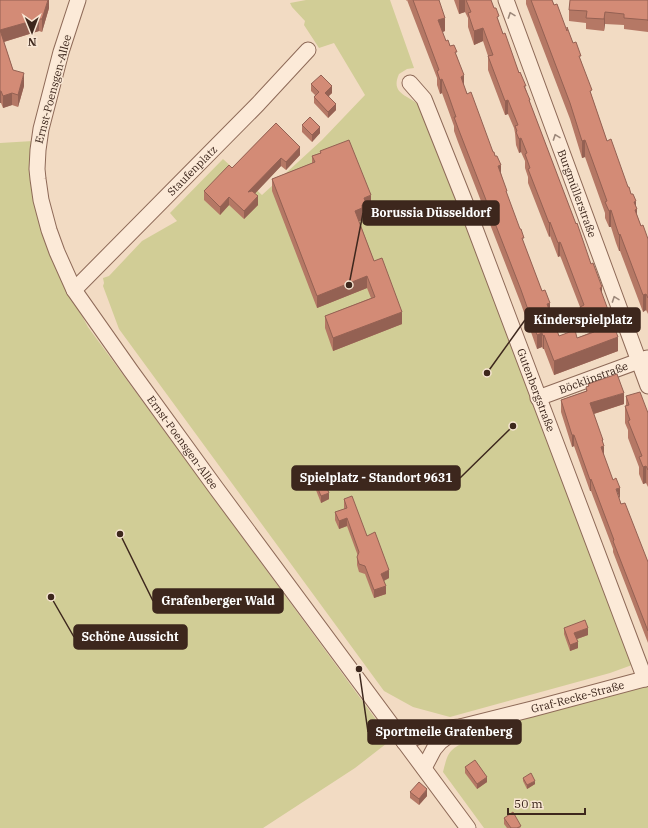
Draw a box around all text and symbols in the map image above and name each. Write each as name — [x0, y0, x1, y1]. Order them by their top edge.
north arrow — [12, 12, 52, 52]
one-way arrow — [508, 12, 516, 19]
street label: Ernst-Poensgen-Allee — [32, 33, 74, 145]
text: N — [27, 35, 37, 49]
one-way arrow — [553, 134, 561, 141]
street label: Staufenplatz — [164, 142, 220, 199]
street label: Burgmüllerstraße — [555, 147, 600, 239]
callout: Borussia Düsseldorf — [363, 201, 499, 225]
text: Borussia Düsseldorf — [371, 205, 492, 220]
one-way arrow — [612, 295, 620, 302]
callout: Kinderspielplatz — [525, 308, 640, 332]
text: Kinderspielplatz — [534, 312, 632, 327]
street label: Gutenbergstraße — [514, 346, 558, 434]
street label: Böcklinstraße — [557, 359, 630, 397]
street label: Ernst-Poensgen-Allee — [144, 393, 221, 492]
callout: Spielplatz - Standort 9631 — [292, 466, 460, 490]
text: Spielplatz - Standort 9631 — [300, 470, 452, 485]
callout: Grafenberger Wald — [153, 589, 283, 613]
text: Grafenberger Wald — [161, 593, 275, 608]
callout: Schöne Aussicht — [74, 625, 187, 649]
text: Schöne Aussicht — [81, 629, 179, 644]
street label: Graf-Recke-Straße — [529, 678, 626, 716]
callout: Sportmeile Grafenberg — [368, 720, 521, 744]
text: Sportmeile Grafenberg — [376, 724, 513, 739]
scale bar — [508, 790, 585, 816]
text: 50 m — [514, 796, 543, 811]

